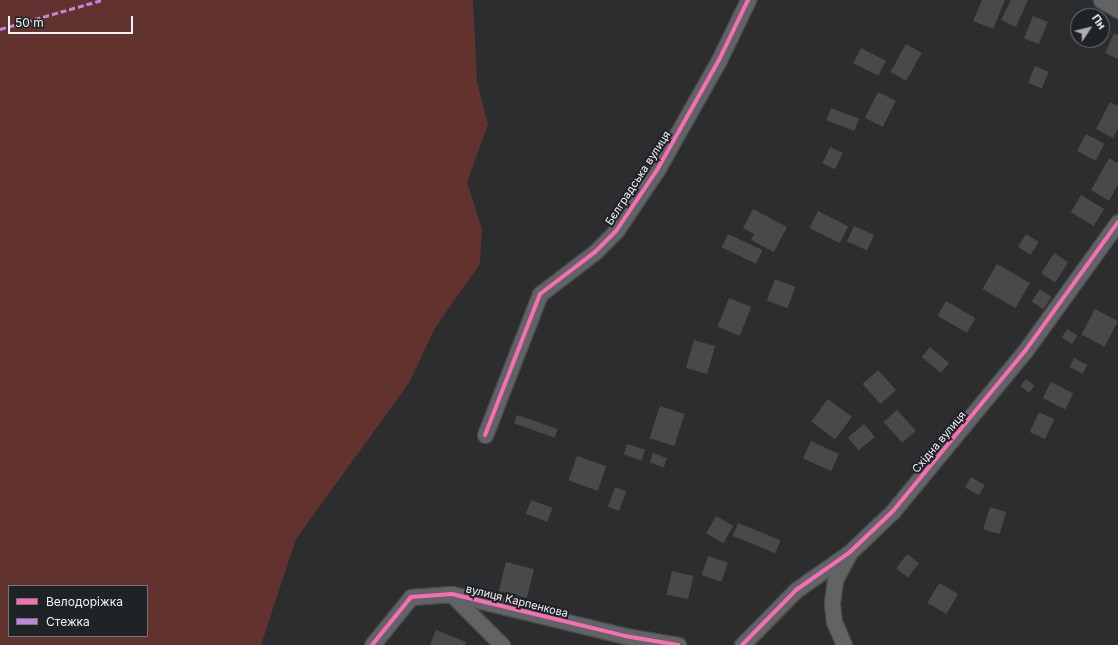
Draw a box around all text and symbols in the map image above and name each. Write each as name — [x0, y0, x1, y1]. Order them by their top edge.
scale bar — [10, 8, 135, 34]
north arrow — [1070, 8, 1110, 48]
text: Пн — [1089, 11, 1109, 32]
text: 50 m — [15, 15, 44, 30]
street label: Бєлградська вулиця — [603, 128, 673, 228]
street label: Східна вулиця — [909, 408, 969, 476]
street label: вулиця Карпенкова — [465, 582, 569, 620]
legend — [8, 585, 148, 637]
text: Велодоріжка — [46, 594, 123, 609]
text: Стежка — [46, 614, 90, 629]

